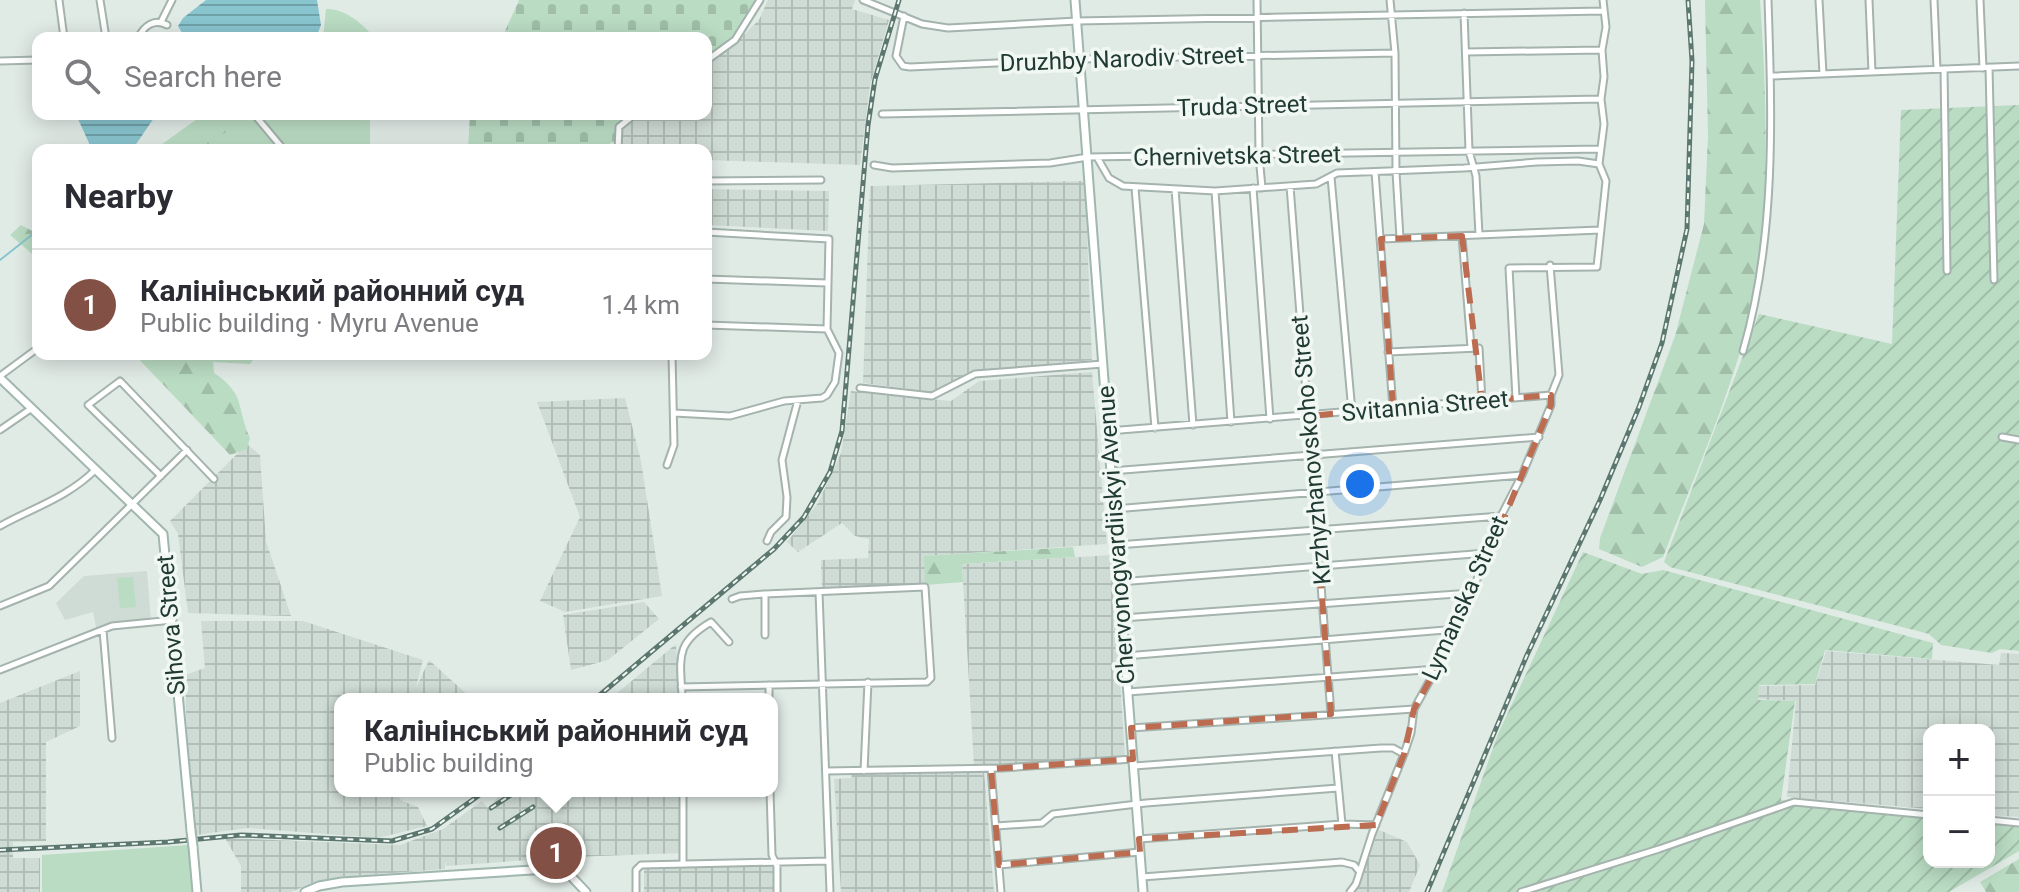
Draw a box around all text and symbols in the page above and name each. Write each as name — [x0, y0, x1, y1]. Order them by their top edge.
search box — [32, 32, 712, 120]
street label: Druzhby Narodiv Street — [999, 41, 1245, 77]
icon: search — [60, 54, 104, 98]
text: Search here — [124, 59, 282, 94]
street label: Truda Street — [1176, 90, 1308, 122]
street label: Chernivetska Street — [1133, 140, 1341, 172]
text: Nearby — [64, 176, 173, 216]
text: Калінінський районний суд — [140, 273, 524, 308]
text: 1 — [83, 290, 97, 320]
text: 1.4 km — [601, 290, 680, 320]
text: Public building · Myru Avenue — [140, 308, 479, 338]
street label: Krzhyzhanovskoho Street — [1285, 314, 1337, 586]
street label: Chervonogvardiiskyi Avenue — [1092, 385, 1140, 685]
street label: Svitannia Street — [1340, 385, 1510, 427]
your location — [1340, 464, 1380, 504]
street label: Lymanska Street — [1416, 511, 1514, 685]
street label: Sihova Street — [151, 554, 191, 696]
popup — [334, 693, 778, 797]
text: Калінінський районний суд — [364, 713, 748, 748]
map controls — [1923, 724, 1995, 868]
button: + — [1923, 724, 1995, 796]
text: Public building — [364, 748, 534, 778]
button: − — [1923, 796, 1995, 868]
pin: 1 — [530, 823, 582, 883]

